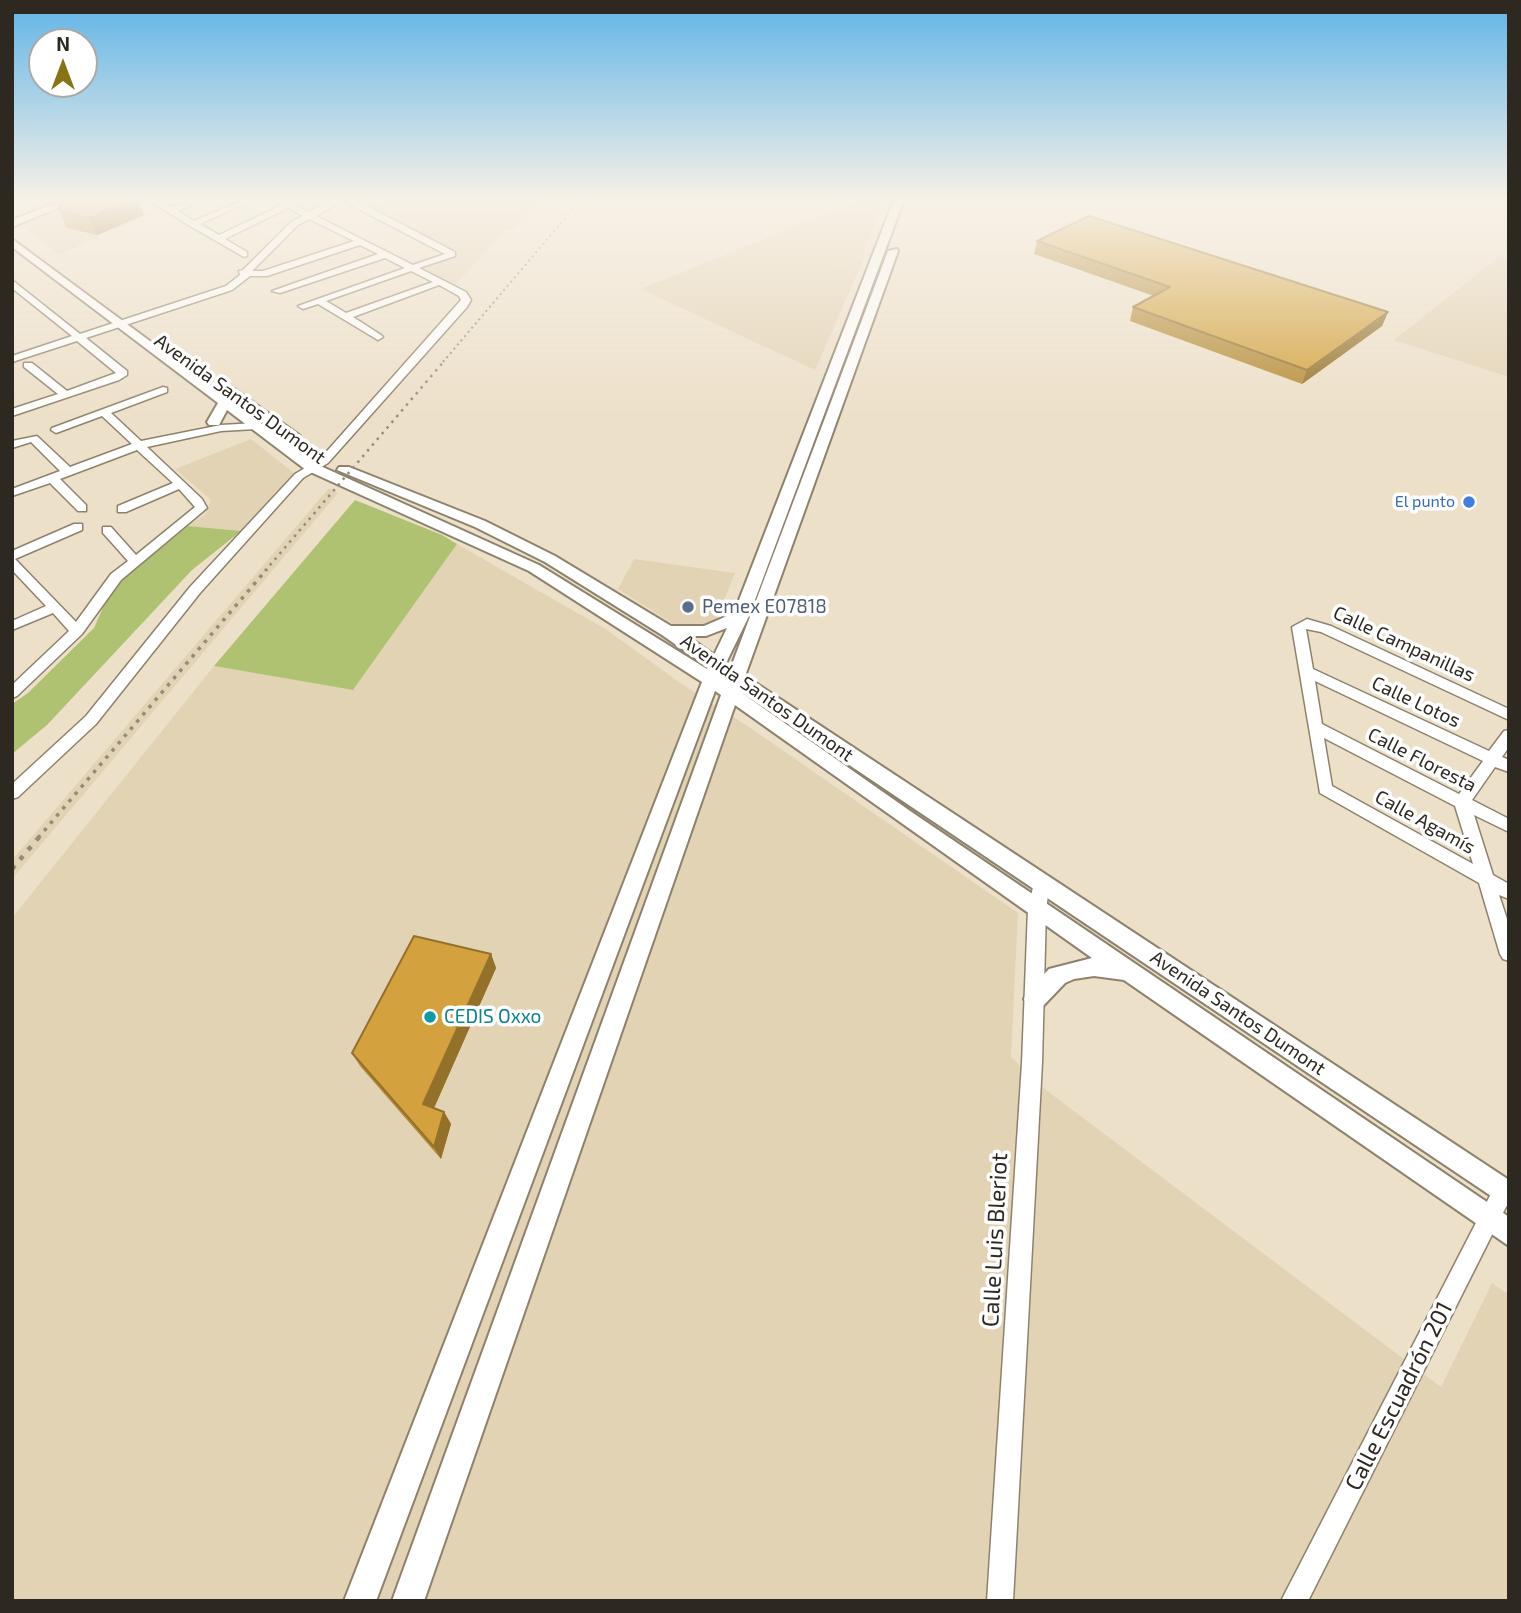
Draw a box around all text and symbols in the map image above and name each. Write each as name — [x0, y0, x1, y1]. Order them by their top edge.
north arrow — [28, 28, 98, 98]
text: N — [56, 32, 70, 55]
street label: Avenida Santos Dumont — [150, 329, 330, 469]
place label: El punto — [1395, 492, 1455, 512]
marker: El punto — [1461, 494, 1477, 510]
place label: Pemex E07818 — [702, 596, 827, 618]
marker: Pemex E07818 — [680, 599, 696, 615]
street label: Calle Campanillas — [1330, 601, 1478, 687]
street label: Avenida Santos Dumont — [676, 630, 858, 766]
street label: Calle Lotos — [1368, 672, 1464, 732]
street label: Calle Floresta — [1364, 723, 1480, 797]
street label: Calle Agamís — [1371, 785, 1479, 859]
street label: Avenida Santos Dumont — [1146, 946, 1330, 1080]
place label: CEDIS Oxxo — [444, 1006, 541, 1028]
marker: CEDIS Oxxo — [422, 1009, 438, 1025]
street label: Calle Luis Bleriot — [977, 1152, 1013, 1328]
street label: Calle Escuadrón 201 — [1339, 1297, 1459, 1495]

